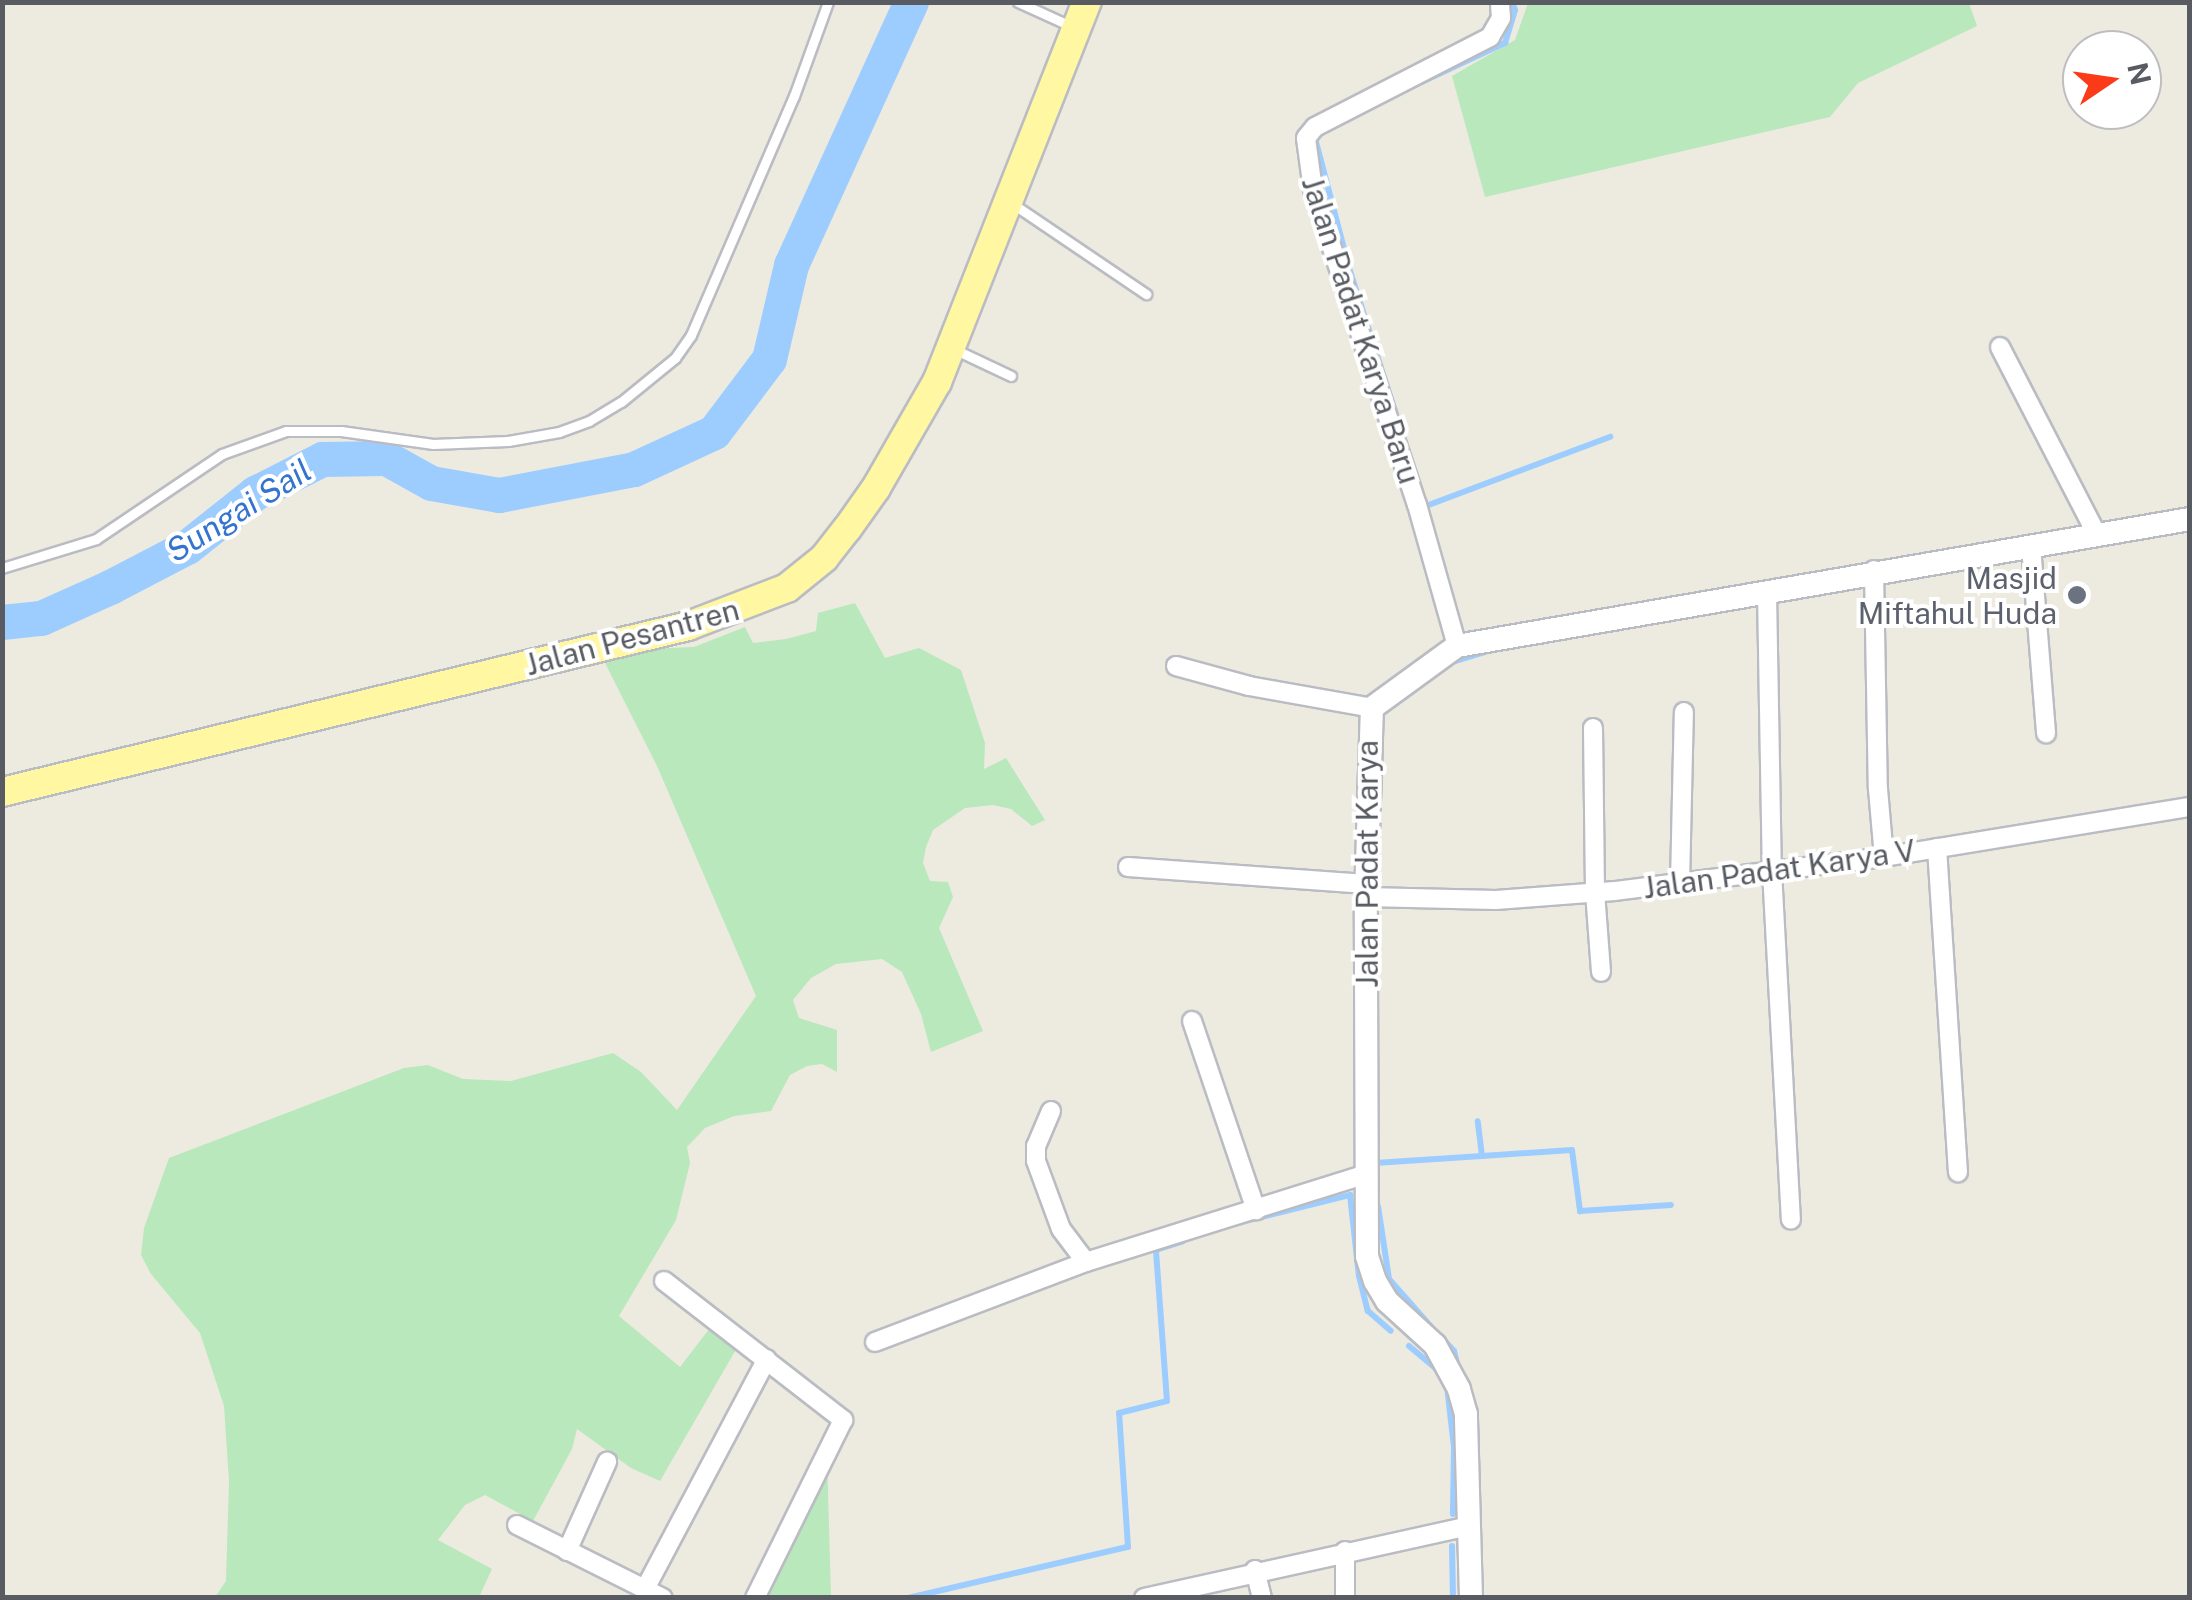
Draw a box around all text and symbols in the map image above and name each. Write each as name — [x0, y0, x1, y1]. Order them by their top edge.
north arrow — [2062, 30, 2162, 130]
text: N — [2121, 59, 2158, 88]
street label: Jalan Padat Karya Baru — [1294, 172, 1428, 488]
water label: Sungai Sail — [159, 451, 319, 571]
place label: Masjid Miftahul Huda — [1858, 560, 2057, 630]
marker: Masjid Miftahul Huda — [2066, 584, 2088, 606]
street label: Jalan Pesantren — [521, 591, 743, 683]
street label: Jalan Padat Karya — [1349, 740, 1385, 988]
street label: Jalan Padat Karya V — [1640, 832, 1918, 906]

